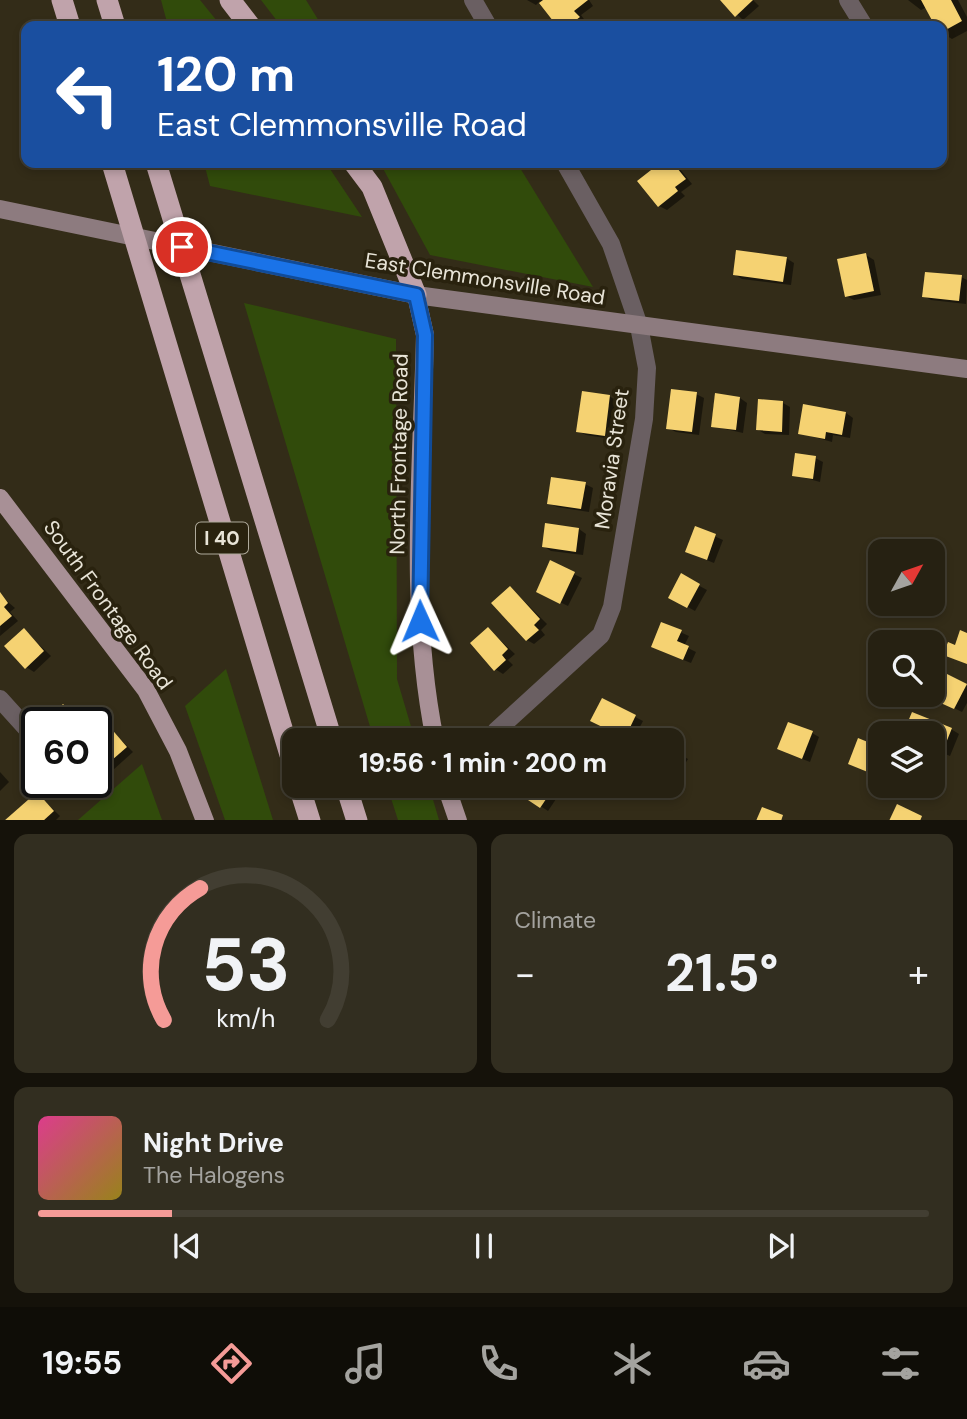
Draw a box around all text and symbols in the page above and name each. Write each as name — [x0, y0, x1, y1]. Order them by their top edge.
text: 120 m — [157, 42, 295, 106]
icon: left — [42, 49, 133, 140]
text: East Clemmonsville Road — [157, 104, 527, 146]
pin — [152, 217, 212, 277]
icon: arrive — [163, 228, 201, 266]
street label: East Clemmonsville Road — [363, 246, 607, 312]
street label: North Frontage Road — [383, 353, 415, 555]
street label: Moravia Street — [588, 387, 636, 531]
street label: South Frontage Road — [37, 515, 179, 695]
road number: I 40 — [196, 523, 248, 554]
north arrow — [868, 539, 945, 616]
map controls — [868, 539, 945, 798]
position arrow — [383, 584, 457, 658]
button: search — [868, 630, 945, 707]
speed limit sign: 60 — [21, 707, 112, 798]
button: layers — [868, 721, 945, 798]
text: 19:56 · 1 min · 200 m — [359, 746, 607, 780]
text: Climate — [515, 905, 596, 935]
text: 53 — [201, 918, 290, 1013]
text: 21.5° — [665, 939, 778, 1007]
text: − — [515, 949, 535, 999]
text: + — [908, 949, 929, 999]
text: km/h — [216, 1001, 275, 1034]
text: Night Drive — [143, 1126, 284, 1160]
text: The Halogens — [143, 1160, 285, 1190]
icon: previous — [168, 1227, 206, 1265]
icon: pause — [465, 1227, 503, 1265]
icon: next — [762, 1227, 800, 1265]
icon: directions — [207, 1339, 256, 1388]
icon: music — [341, 1339, 390, 1388]
icon: phone — [474, 1339, 523, 1388]
icon: climate — [608, 1339, 657, 1388]
icon: car — [742, 1339, 791, 1388]
icon: filters — [876, 1339, 925, 1388]
text: 19:55 — [42, 1342, 122, 1384]

